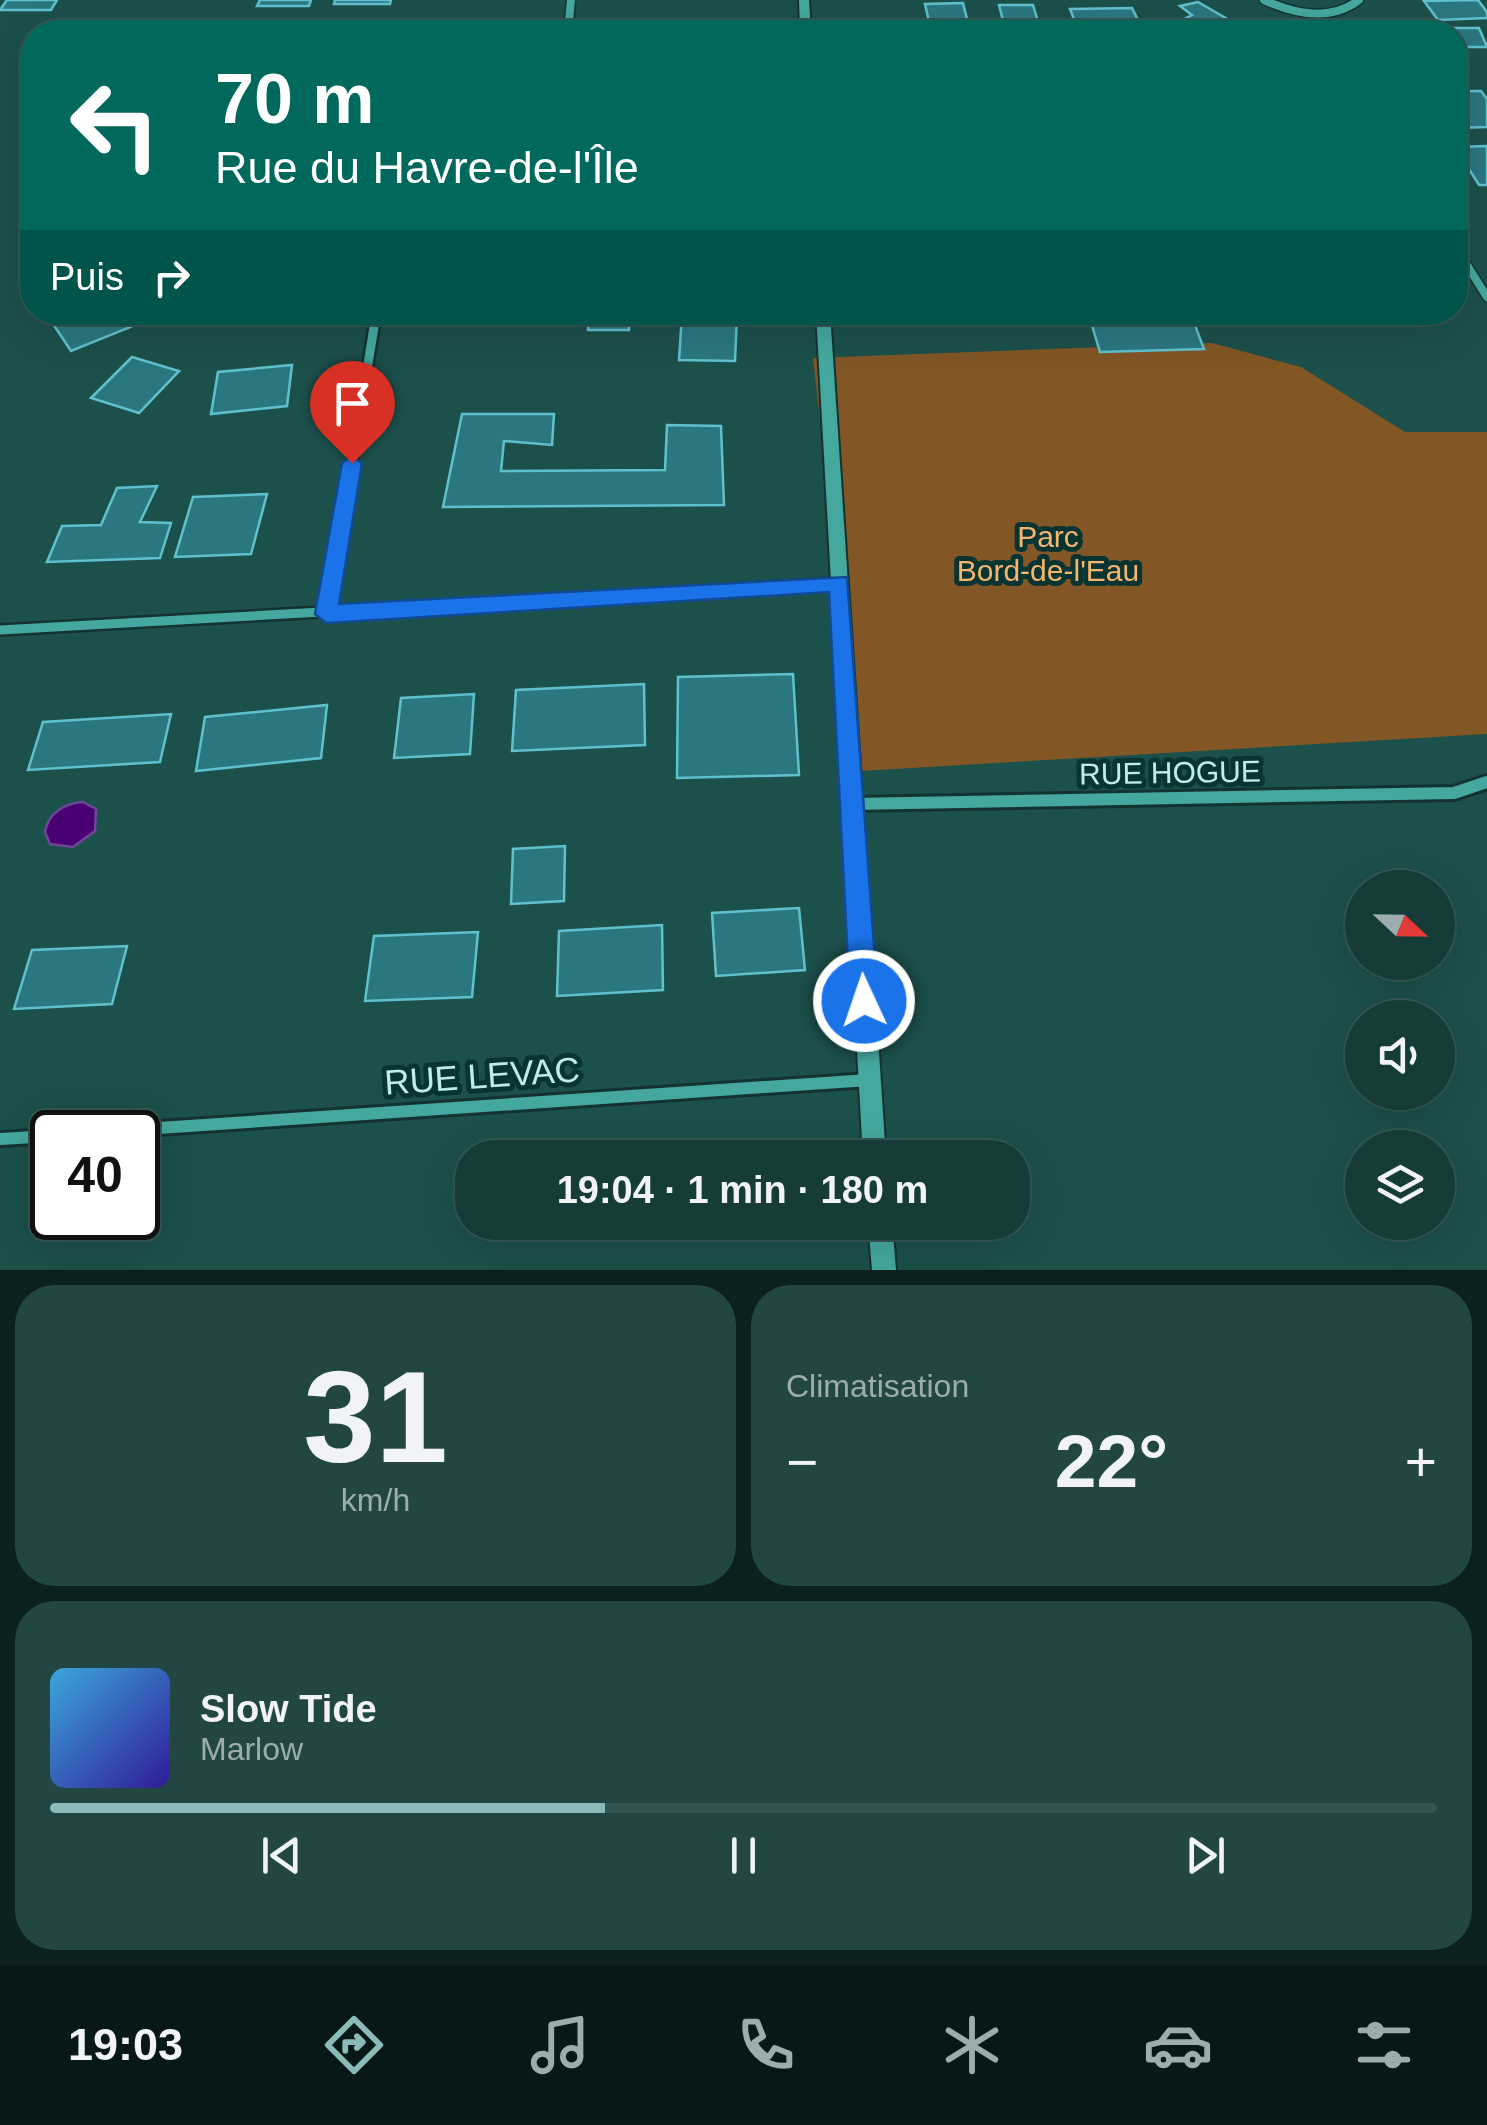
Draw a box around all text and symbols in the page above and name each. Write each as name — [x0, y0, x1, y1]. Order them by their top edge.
icon: left — [50, 60, 180, 190]
text: 70 m — [215, 60, 375, 138]
text: Rue du Havre-de-l'Île — [215, 142, 639, 193]
icon: right — [144, 250, 199, 305]
text: Puis — [50, 256, 124, 298]
pin — [310, 361, 395, 464]
icon: arrive — [325, 376, 380, 431]
park label: Parc Bord-de-l'Eau — [957, 520, 1139, 587]
street label: RUE HOGUE — [1079, 754, 1261, 791]
north arrow — [1345, 870, 1455, 980]
map controls — [1345, 870, 1455, 1240]
position arrow — [812, 949, 916, 1053]
button: sound — [1345, 1000, 1455, 1110]
street label: RUE LEVAC — [383, 1049, 581, 1102]
speed limit sign: 40 — [30, 1110, 160, 1240]
button: layers — [1345, 1130, 1455, 1240]
text: 19:04 · 1 min · 180 m — [557, 1169, 928, 1211]
text: 31 — [303, 1344, 448, 1490]
text: Climatisation — [786, 1368, 969, 1404]
text: 22° — [1055, 1419, 1168, 1503]
text: − — [786, 1431, 818, 1493]
text: + — [1405, 1431, 1437, 1493]
text: km/h — [341, 1482, 410, 1518]
text: Slow Tide — [200, 1688, 377, 1730]
text: Marlow — [200, 1731, 303, 1767]
icon: previous — [254, 1828, 309, 1883]
icon: pause — [716, 1828, 771, 1883]
icon: next — [1178, 1828, 1233, 1883]
icon: directions — [319, 2010, 389, 2080]
icon: music — [525, 2010, 595, 2080]
icon: phone — [731, 2010, 801, 2080]
icon: climate — [937, 2010, 1007, 2080]
icon: car — [1143, 2010, 1213, 2080]
icon: filters — [1349, 2010, 1419, 2080]
text: 19:03 — [68, 2019, 183, 2070]

